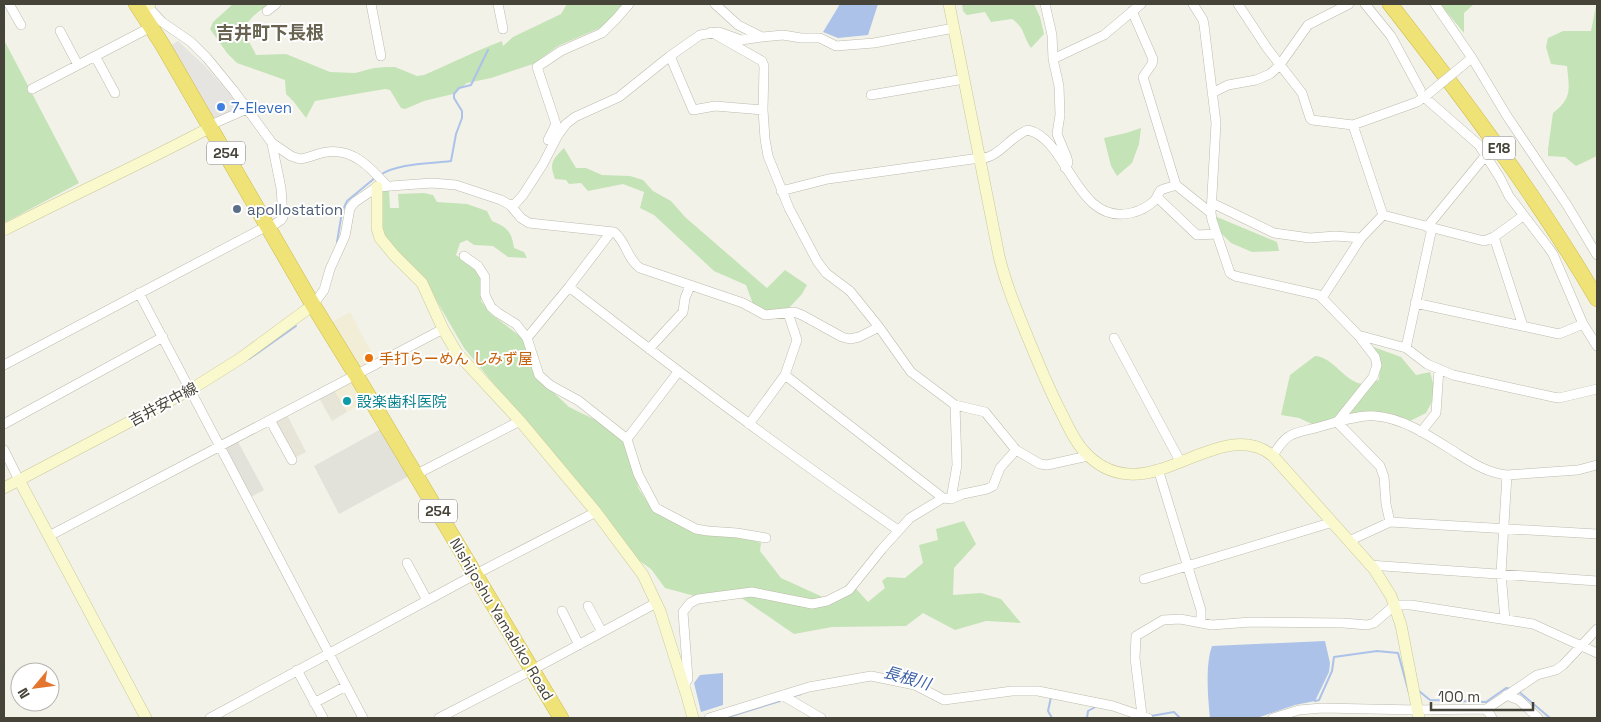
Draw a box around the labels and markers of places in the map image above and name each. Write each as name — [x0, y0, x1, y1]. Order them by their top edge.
place label: 7-Eleven — [231, 98, 292, 117]
marker: 7-Eleven — [215, 101, 227, 113]
place label: apollostation — [247, 200, 343, 219]
marker: apollostation — [231, 203, 243, 215]
place label: 手打らーめん しみず屋 — [379, 349, 533, 368]
marker: 手打らーめん しみず屋 — [363, 352, 375, 364]
place label: 設楽歯科医院 — [357, 392, 447, 411]
marker: 設楽歯科医院 — [341, 395, 353, 407]

